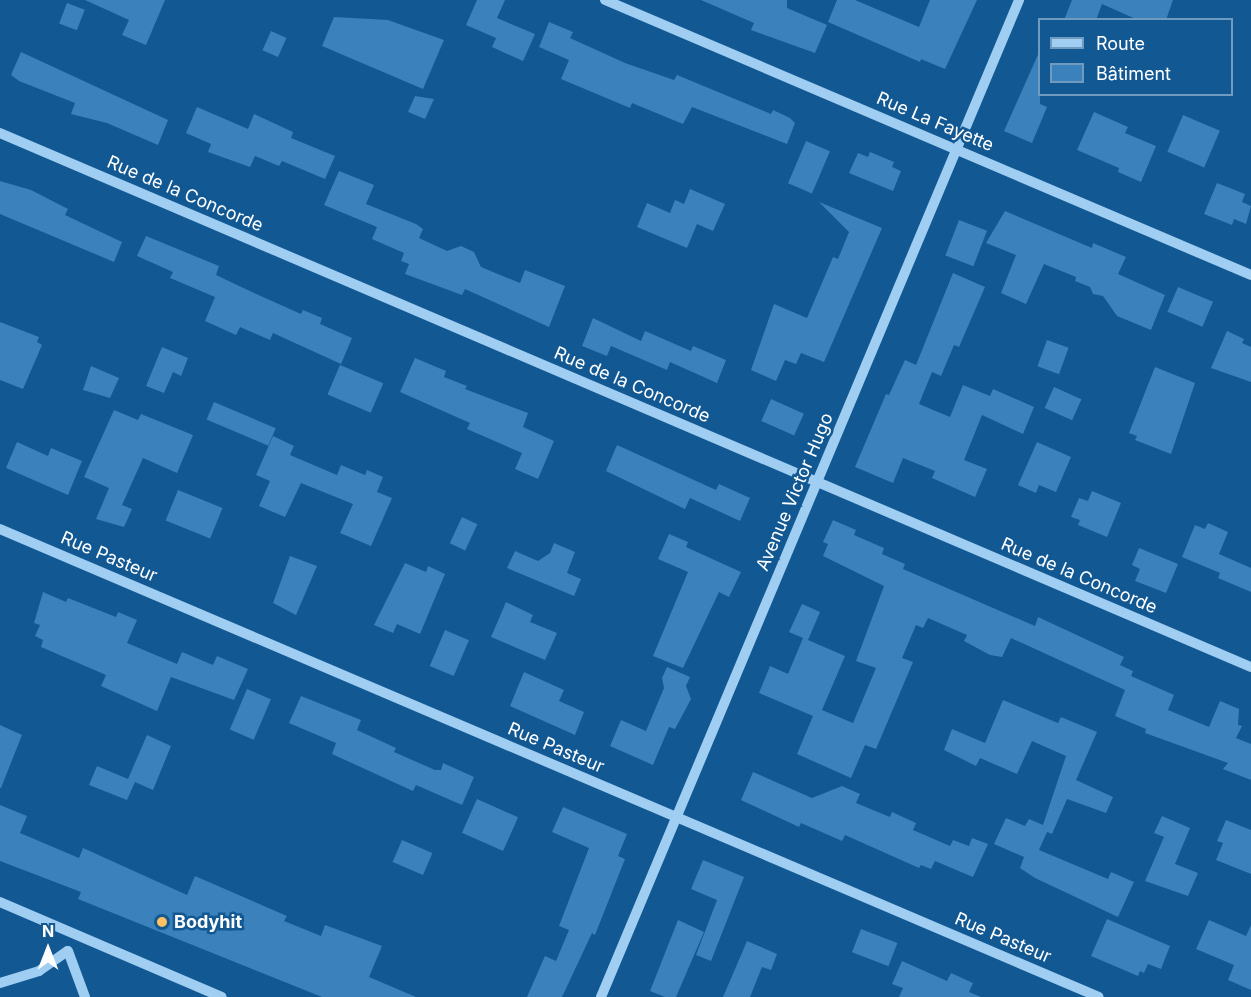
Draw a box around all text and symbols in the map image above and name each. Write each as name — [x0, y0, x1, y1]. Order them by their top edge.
legend — [1038, 18, 1233, 96]
text: Route — [1096, 33, 1145, 54]
text: Bâtiment — [1096, 63, 1171, 84]
street label: Rue La Fayette — [873, 88, 997, 156]
street label: Rue de la Concorde — [104, 151, 266, 237]
street label: Rue de la Concorde — [551, 342, 713, 428]
street label: Avenue Victor Hugo — [752, 410, 838, 574]
street label: Rue Pasteur — [58, 527, 160, 587]
street label: Rue de la Concorde — [998, 533, 1160, 619]
street label: Rue Pasteur — [505, 718, 607, 778]
street label: Rue Pasteur — [952, 908, 1054, 968]
place label: Bodyhit — [174, 911, 242, 933]
marker: Bodyhit — [155, 915, 169, 929]
north arrow — [18, 919, 78, 979]
text: N — [42, 921, 54, 941]

